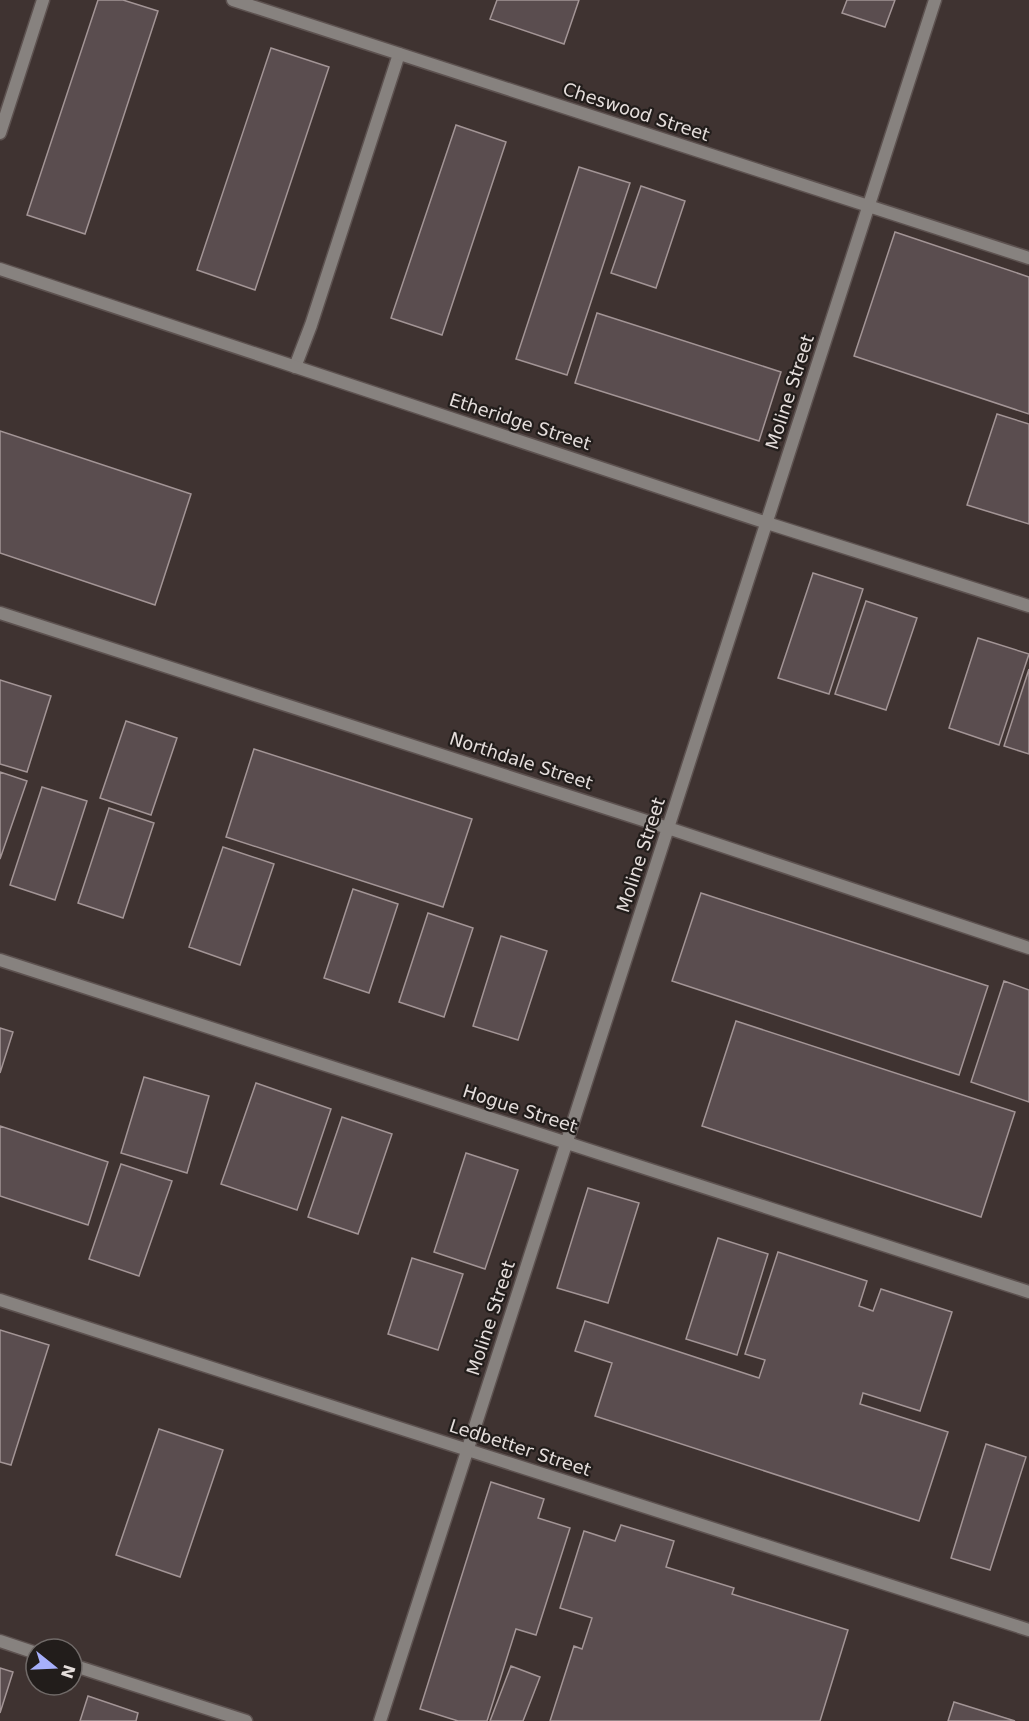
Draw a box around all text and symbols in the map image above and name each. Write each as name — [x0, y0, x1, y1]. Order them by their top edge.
street label: Cheswood Street — [560, 78, 712, 145]
street label: Moline Street — [761, 332, 818, 452]
street label: Etheridge Street — [447, 389, 594, 454]
street label: Northdale Street — [447, 727, 595, 794]
street label: Moline Street — [612, 795, 669, 915]
street label: Hogue Street — [460, 1080, 580, 1137]
street label: Moline Street — [462, 1258, 519, 1378]
street label: Ledbetter Street — [447, 1415, 594, 1480]
north arrow — [24, 1637, 84, 1697]
text: N — [57, 1662, 79, 1681]

